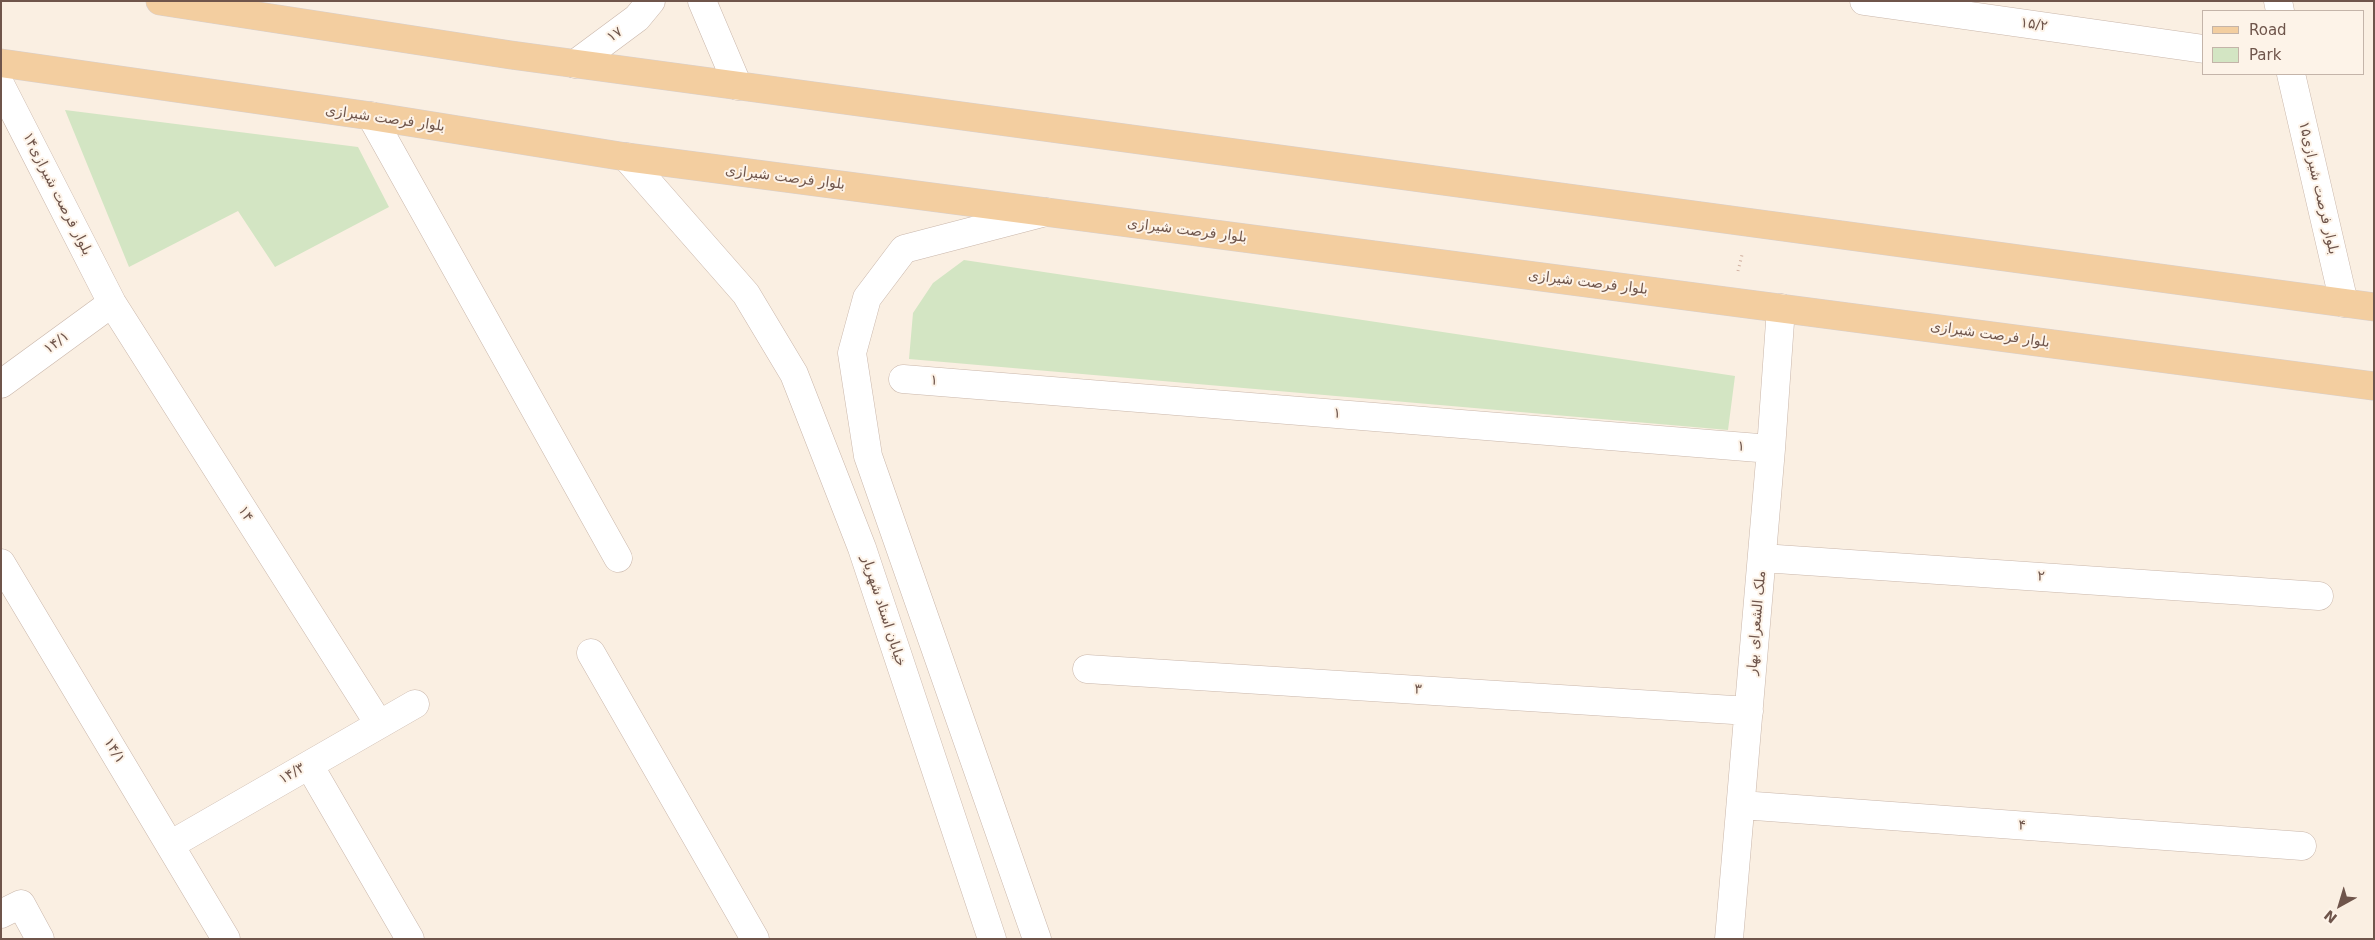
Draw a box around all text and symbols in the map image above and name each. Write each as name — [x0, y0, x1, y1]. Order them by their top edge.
legend — [2202, 10, 2365, 75]
street label: ۱۵/۲ — [2019, 15, 2049, 35]
text: Road — [2249, 21, 2287, 39]
street label: ۱۷ — [604, 24, 626, 46]
text: Park — [2249, 46, 2281, 64]
street label: بلوار فرصت شیرازی — [324, 102, 446, 136]
street label: بلوار فرصت شیرازی۱۵ — [2295, 120, 2341, 256]
street label: بلوار فرصت شیرازی۱۴ — [19, 130, 95, 258]
street label: بلوار فرصت شیرازی — [724, 162, 846, 194]
street label: بلوار فرصت شیرازی — [1126, 215, 1248, 247]
street label: بلوار فرصت شیرازی — [1527, 267, 1649, 299]
street label: بلوار فرصت شیرازی — [1929, 318, 2051, 352]
street label: ۱۴/۱ — [41, 328, 73, 358]
street label: ۱ — [930, 372, 938, 390]
street label: ۱ — [1333, 405, 1341, 423]
street label: ۱ — [1737, 438, 1745, 456]
street label: ۱۴ — [234, 503, 256, 525]
street label: خیابان استاد شهریار — [857, 553, 909, 669]
street label: ۲ — [2037, 568, 2045, 586]
street label: ملک الشعرای بهار — [1744, 570, 1770, 676]
street label: ۳ — [1414, 681, 1422, 699]
street label: ۱۴/۱ — [100, 735, 128, 767]
street label: ۱۴/۳ — [276, 760, 308, 788]
street label: ۴ — [2018, 817, 2026, 835]
north arrow — [2315, 880, 2365, 930]
text: N — [2321, 907, 2340, 927]

